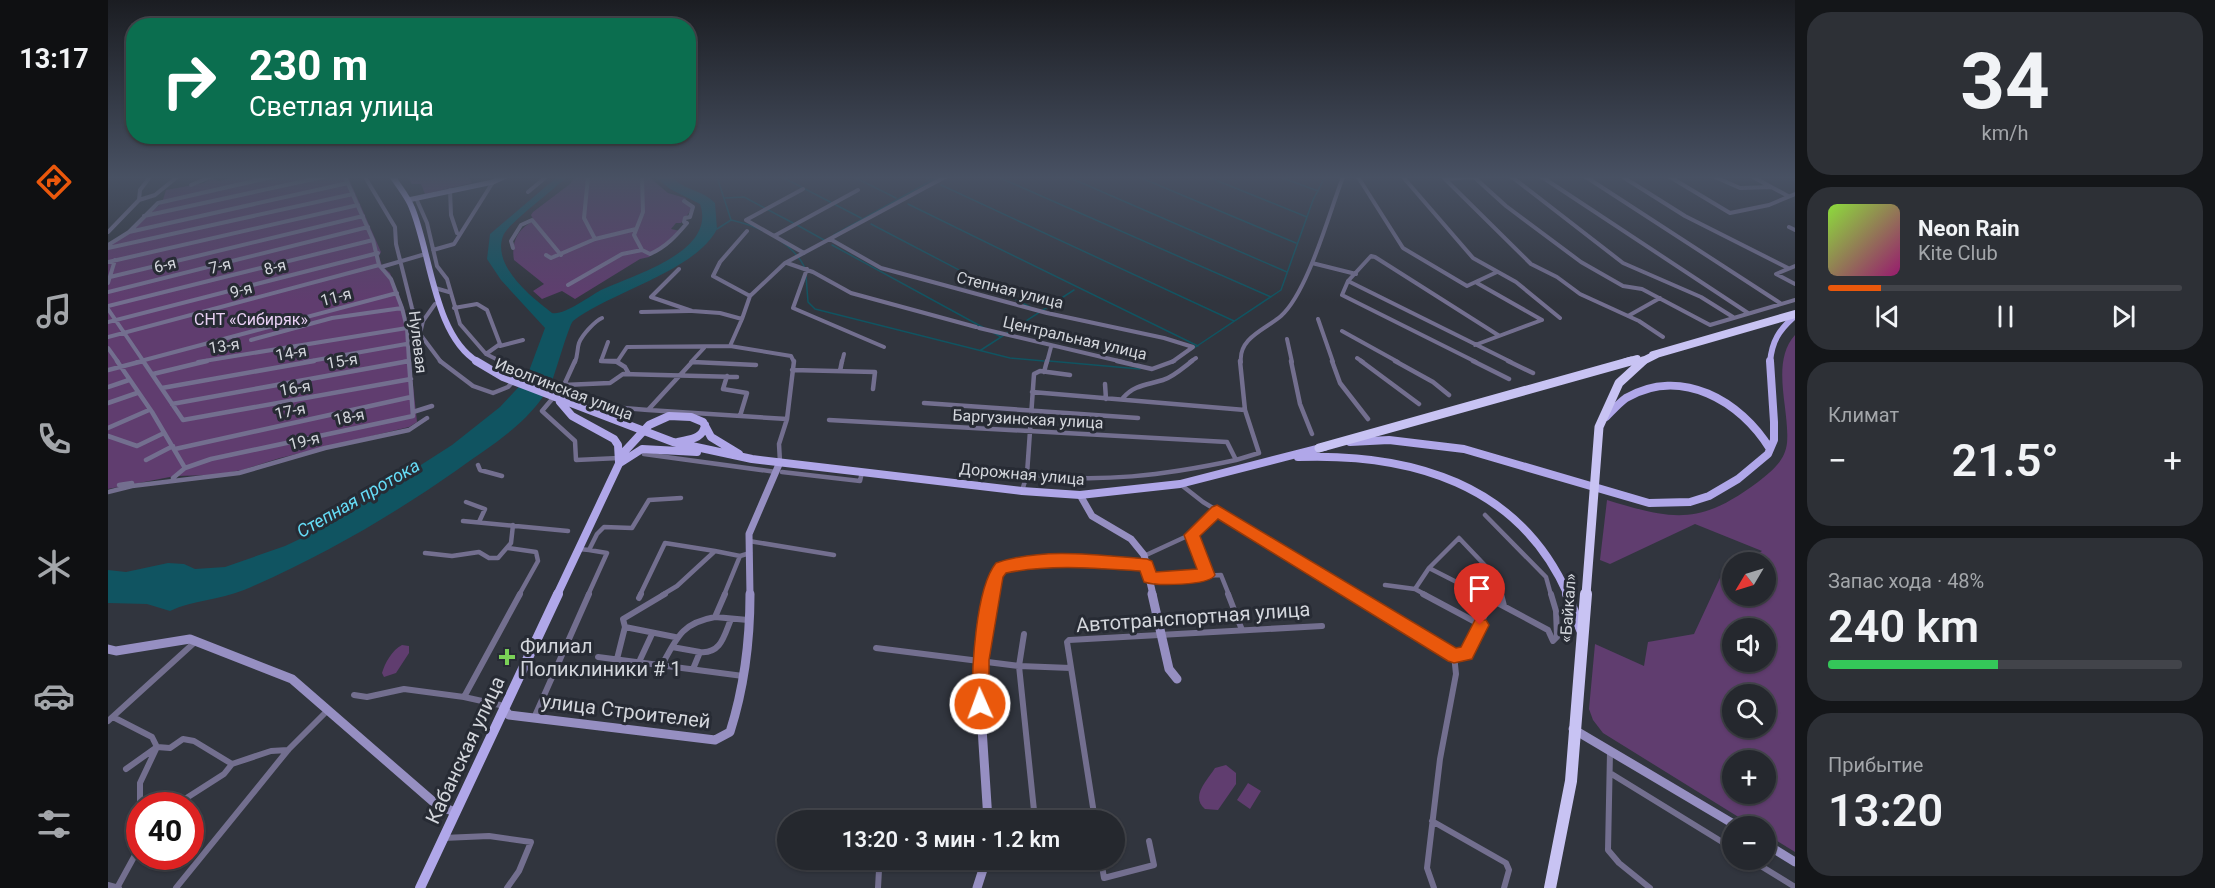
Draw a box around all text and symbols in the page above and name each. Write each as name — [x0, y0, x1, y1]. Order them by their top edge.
text: 34 — [1960, 36, 2050, 127]
text: 230 m — [249, 41, 368, 90]
icon: right — [150, 42, 228, 120]
text: 13:17 — [19, 43, 89, 75]
text: Светлая улица — [249, 91, 434, 123]
text: km/h — [1982, 121, 2028, 145]
icon: directions — [33, 161, 75, 203]
text: Neon Rain — [1918, 216, 2020, 241]
text: Kite Club — [1918, 241, 1998, 265]
street label: 6-я — [152, 253, 178, 277]
street label: 7-я — [207, 254, 233, 278]
street label: 8-я — [262, 255, 288, 279]
street label: Степная улица — [954, 267, 1066, 313]
street label: 9-я — [228, 278, 254, 302]
street label: 11-я — [318, 284, 354, 310]
icon: music — [33, 290, 75, 332]
icon: previous — [1871, 300, 1904, 333]
icon: pause — [1989, 300, 2022, 333]
icon: next — [2107, 300, 2140, 333]
park label: СНТ «Сибиряк» — [194, 310, 308, 329]
street label: Нулевая — [405, 310, 431, 374]
street label: Центральная улица — [1001, 312, 1149, 364]
street label: 13-я — [207, 334, 241, 358]
street label: 14-я — [274, 341, 308, 365]
street label: 15-я — [325, 349, 359, 373]
street label: Иволгинская улица — [492, 354, 636, 424]
street label: 16-я — [278, 376, 312, 400]
street label: 17-я — [273, 398, 307, 424]
text: Климат — [1828, 403, 1899, 427]
street label: 18-я — [332, 404, 366, 430]
street label: Баргузинская улица — [952, 406, 1104, 432]
icon: phone — [33, 418, 75, 460]
street label: 19-я — [287, 428, 321, 454]
text: 21.5° — [1951, 434, 2059, 487]
text: − — [1828, 441, 1847, 480]
text: + — [2163, 441, 2182, 480]
water label: Степная протока — [293, 454, 423, 542]
street label: Дорожная улица — [958, 459, 1086, 489]
icon: climate — [33, 546, 75, 588]
north arrow — [1722, 552, 1776, 606]
map controls — [1722, 552, 1776, 870]
pin — [1454, 563, 1505, 625]
text: Запас хода · 48% — [1828, 569, 1984, 593]
icon: arrive — [1463, 572, 1496, 605]
street label: «Байкал» — [1556, 573, 1580, 643]
street label: Автотранспортная улица — [1075, 597, 1311, 637]
text: 240 km — [1828, 600, 1979, 653]
button: sound — [1722, 618, 1776, 672]
place label: Филиал Поликлиники # 1 — [520, 634, 681, 681]
marker: Филиал Поликлиники # 1 — [498, 648, 516, 666]
street label: Кабанская улица — [420, 672, 510, 828]
position arrow — [948, 672, 1012, 736]
icon: car — [33, 675, 75, 717]
button: search — [1722, 684, 1776, 738]
street label: улица Строителей — [540, 689, 712, 733]
button: + — [1722, 750, 1776, 804]
text: Прибытие — [1828, 753, 1923, 777]
text: 13:20 — [1828, 784, 1943, 837]
speed limit sign: 40 — [126, 792, 204, 870]
icon: filters — [33, 803, 75, 845]
button: − — [1722, 816, 1776, 870]
text: 13:20 · 3 мин · 1.2 km — [842, 827, 1060, 852]

